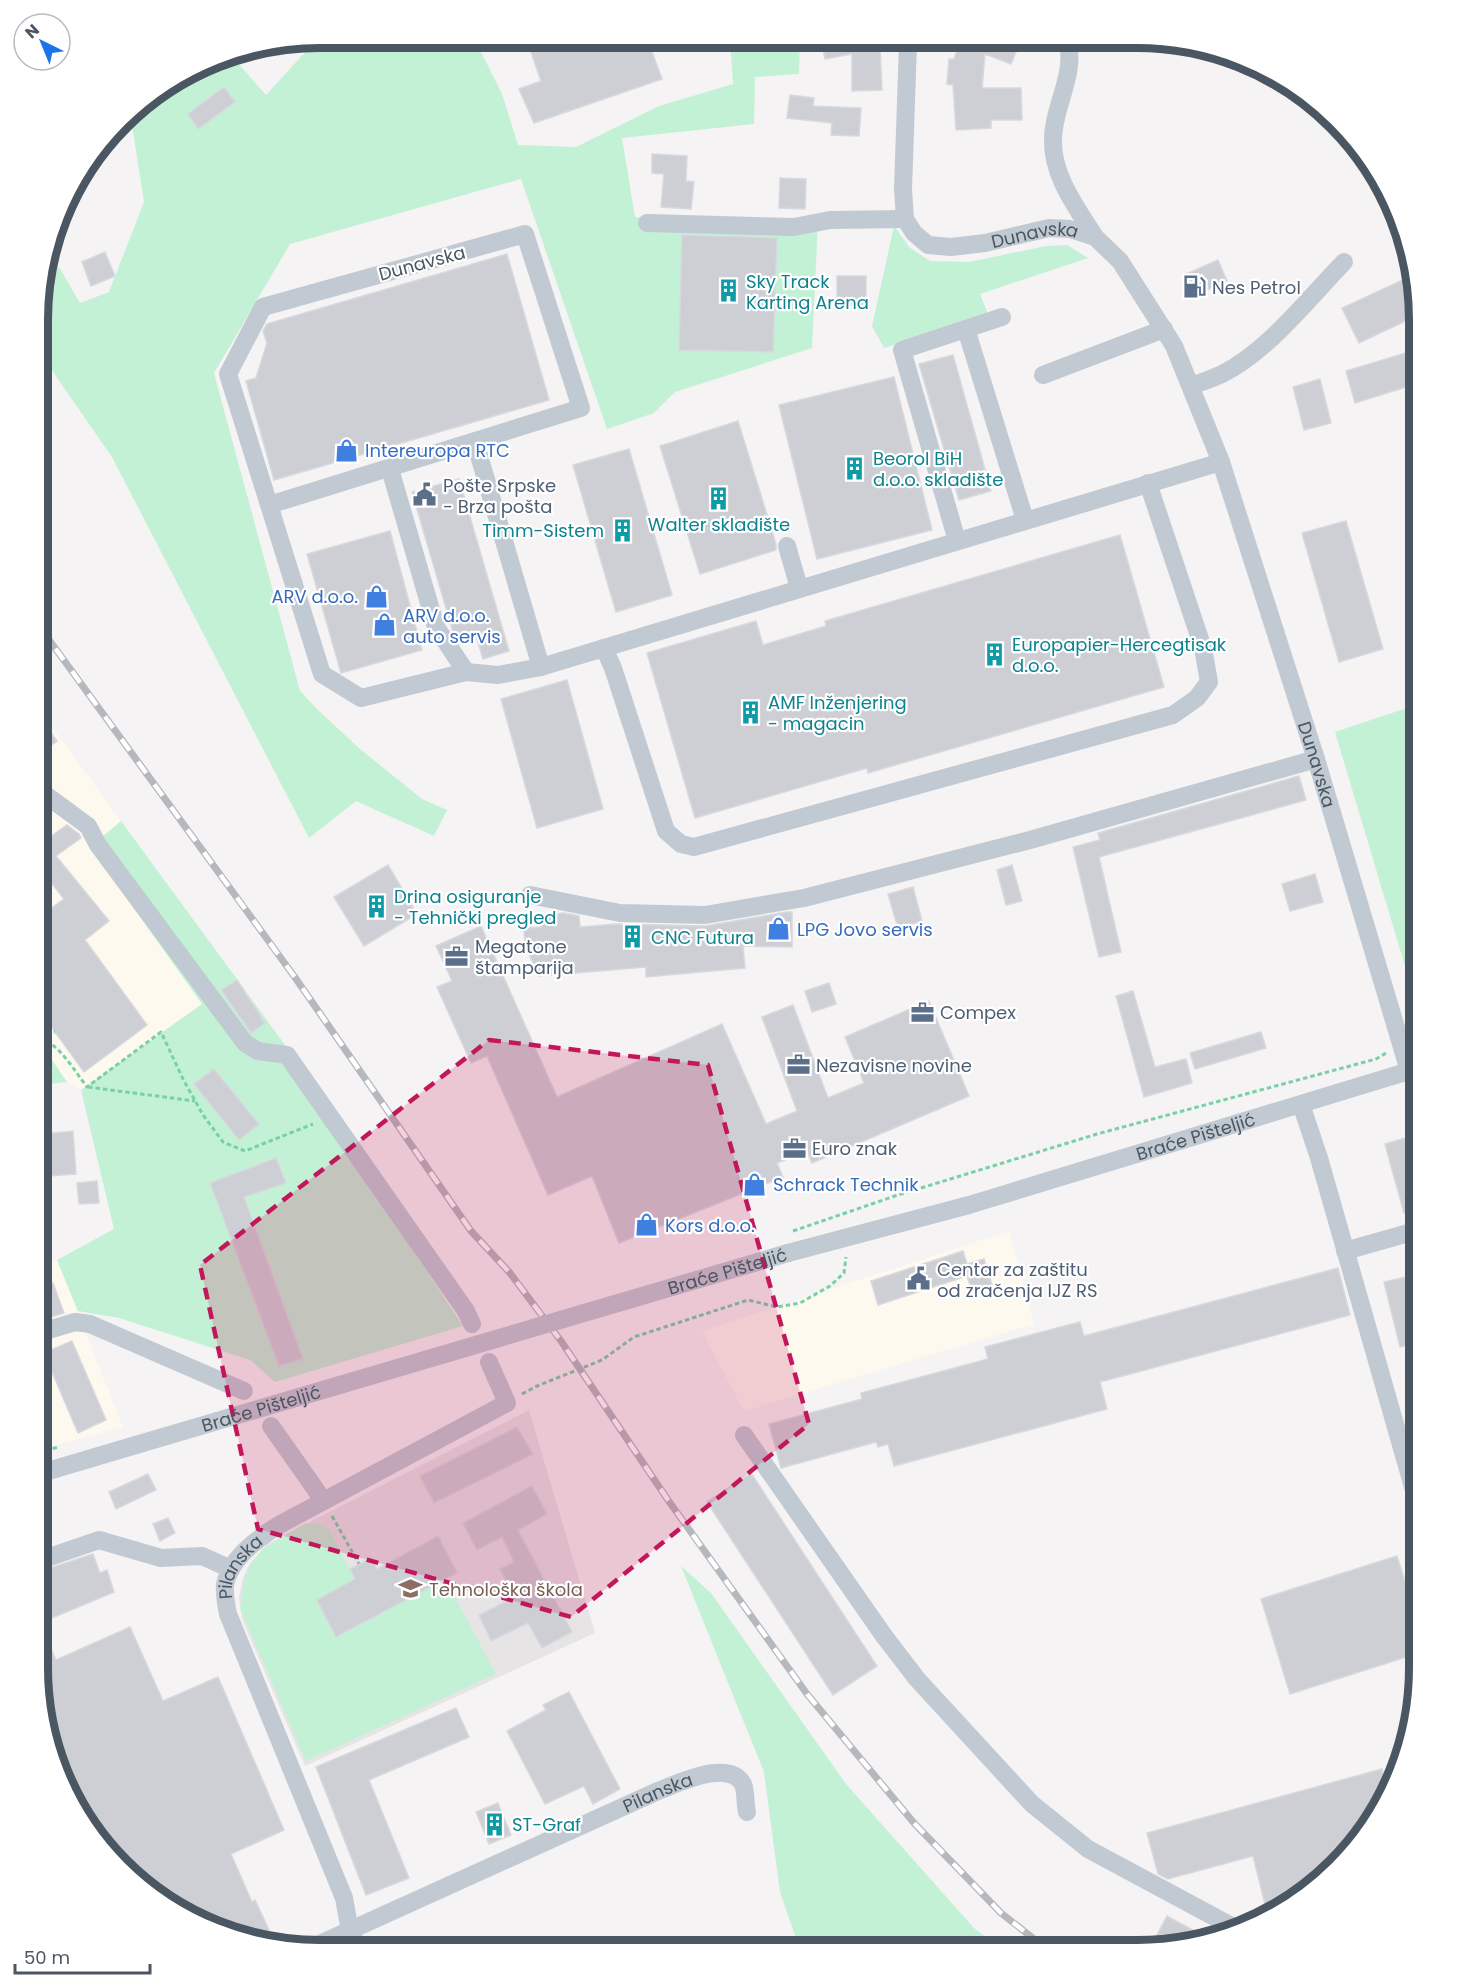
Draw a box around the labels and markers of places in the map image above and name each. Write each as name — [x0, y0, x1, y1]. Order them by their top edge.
place label: Sky Track Karting Arena — [746, 269, 869, 315]
fuel station icon: Nes Petrol — [1181, 274, 1207, 300]
place label: Nes Petrol — [1212, 275, 1301, 300]
building icon: Sky Track Karting Arena — [715, 278, 741, 304]
shop icon: Intereuropa RTC — [334, 437, 360, 463]
place label: Intereuropa RTC — [365, 438, 510, 463]
place label: Beorol BiH d.o.o. skladište — [873, 446, 1003, 492]
building icon: Beorol BiH d.o.o. skladište — [842, 455, 868, 481]
place label: Pošte Srpske - Brza pošta — [443, 473, 556, 519]
public building icon: Pošte Srpske - Brza pošta — [412, 482, 438, 508]
building icon: Walter skladište — [706, 485, 732, 511]
place label: Walter skladište — [648, 512, 790, 537]
building icon: Timm-Sistem — [609, 517, 635, 543]
place label: Timm-Sistem — [482, 518, 604, 543]
shop icon: ARV d.o.o. — [363, 583, 389, 609]
place label: ARV d.o.o. — [271, 584, 358, 609]
place label: ARV d.o.o. auto servis — [403, 603, 501, 649]
shop icon: ARV d.o.o. auto servis — [372, 612, 398, 638]
place label: Europapier-Hercegtisak d.o.o. — [1012, 632, 1227, 678]
building icon: Europapier-Hercegtisak d.o.o. — [981, 641, 1007, 667]
place label: AMF Inženjering - magacin — [768, 690, 907, 736]
building icon: AMF Inženjering - magacin — [737, 699, 763, 725]
place label: Drina osiguranje - Tehnički pregled — [394, 884, 557, 930]
building icon: Drina osiguranje - Tehnički pregled — [363, 893, 389, 919]
shop icon: LPG Jovo servis — [766, 916, 792, 942]
place label: LPG Jovo servis — [797, 917, 933, 942]
building icon: CNC Futura — [620, 924, 646, 950]
place label: CNC Futura — [651, 925, 754, 950]
place label: Megatone štamparija — [475, 934, 574, 980]
office icon: Megatone štamparija — [444, 943, 470, 969]
office icon: Compex — [909, 999, 935, 1025]
place label: Compex — [940, 1000, 1016, 1025]
office icon: Nezavisne novine — [785, 1052, 811, 1078]
place label: Nezavisne novine — [816, 1053, 972, 1078]
office icon: Euro znak — [781, 1135, 807, 1161]
place label: Euro znak — [812, 1136, 898, 1161]
shop icon: Schrack Technik — [742, 1171, 768, 1197]
place label: Schrack Technik — [773, 1172, 919, 1197]
shop icon: Kors d.o.o. — [634, 1212, 660, 1238]
place label: Kors d.o.o. — [665, 1213, 755, 1238]
place label: Centar za zaštitu od zračenja IJZ RS — [937, 1257, 1098, 1303]
public building icon: Centar za zaštitu od zračenja IJZ RS — [906, 1266, 932, 1292]
school or university icon: Tehnološka škola — [398, 1576, 424, 1602]
place label: Tehnološka škola — [429, 1577, 583, 1602]
building icon: ST-Graf — [481, 1811, 507, 1837]
place label: ST-Graf — [512, 1812, 581, 1837]

